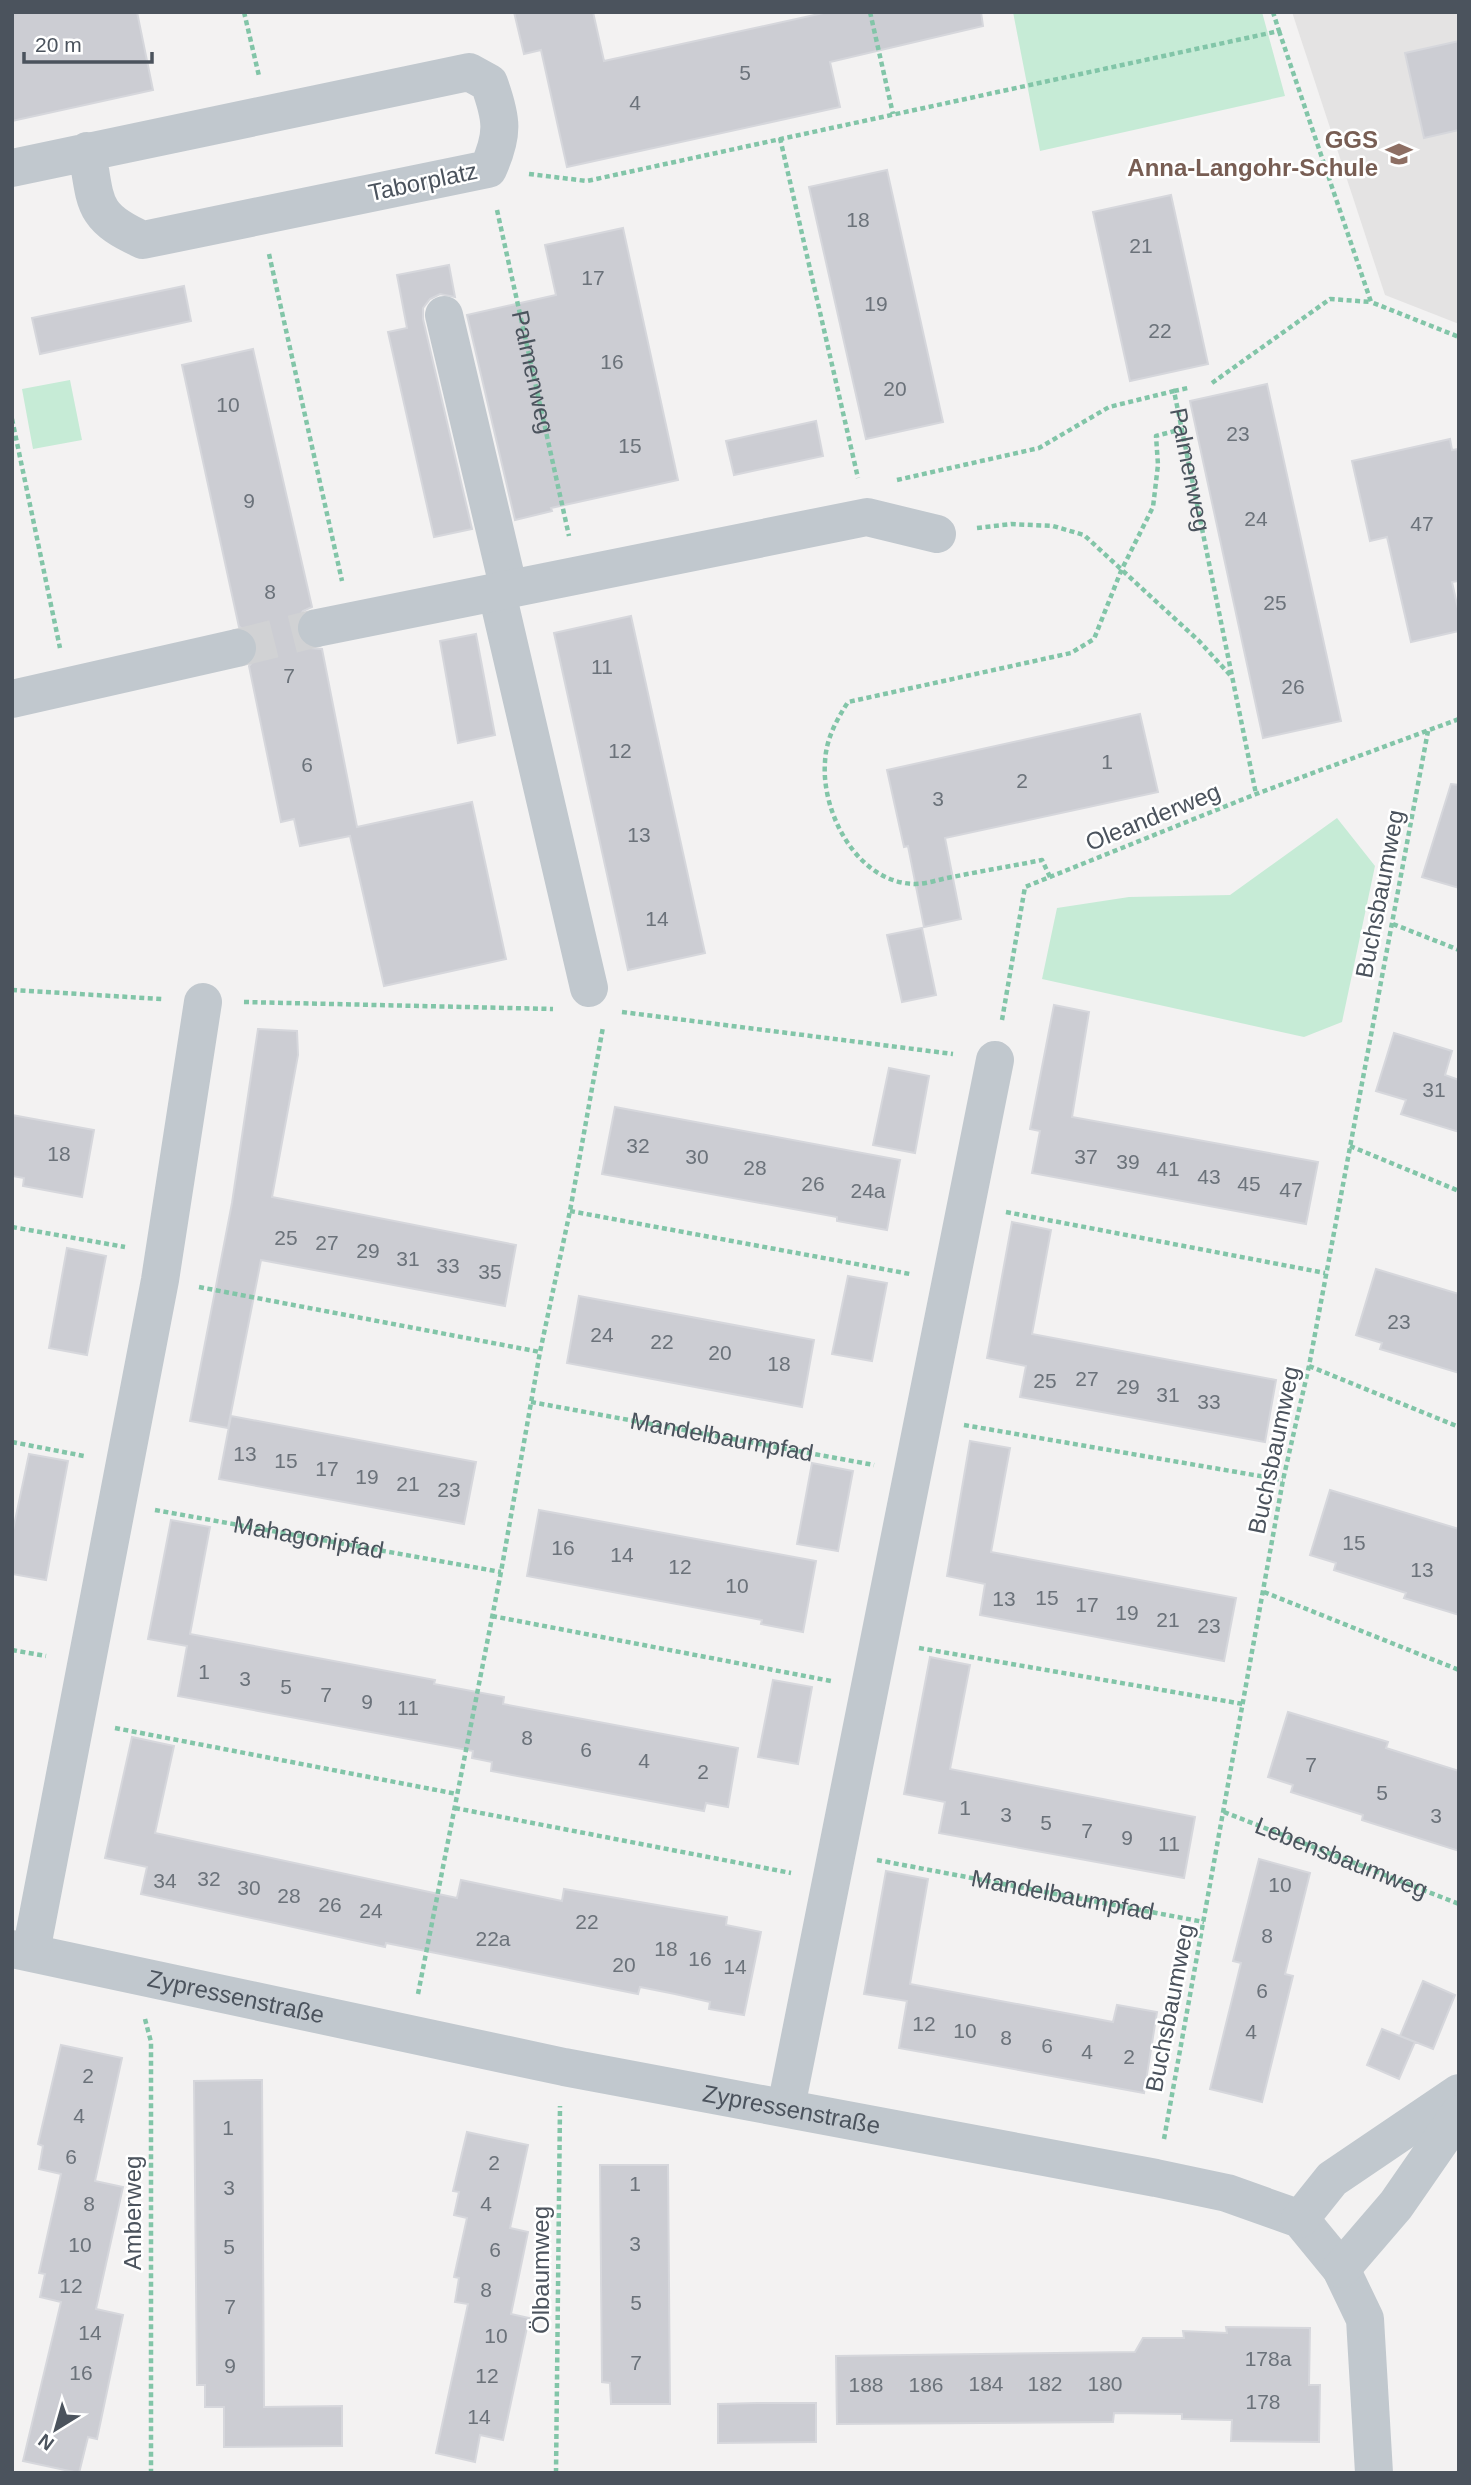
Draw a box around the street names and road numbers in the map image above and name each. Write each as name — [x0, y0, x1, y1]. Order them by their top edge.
street label: Taborplatz — [366, 157, 480, 206]
street label: Palmenweg — [507, 308, 560, 436]
street label: Palmenweg — [1165, 405, 1216, 534]
street label: Oleanderweg — [1082, 777, 1224, 856]
street label: Buchsbaumweg — [1350, 808, 1409, 980]
street label: Buchsbaumweg — [1243, 1364, 1304, 1536]
street label: Mandelbaumpfad — [628, 1407, 816, 1467]
street label: Mahagonipfad — [231, 1510, 386, 1564]
street label: Lebensbaumweg — [1251, 1812, 1432, 1903]
street label: Mandelbaumpfad — [969, 1864, 1156, 1925]
street label: Buchsbaumweg — [1140, 1922, 1199, 2094]
street label: Zypressenstraße — [145, 1964, 327, 2028]
street label: Zypressenstraße — [701, 2079, 883, 2139]
street label: Amberweg — [119, 2156, 146, 2270]
street label: Ölbaumweg — [527, 2206, 554, 2334]

